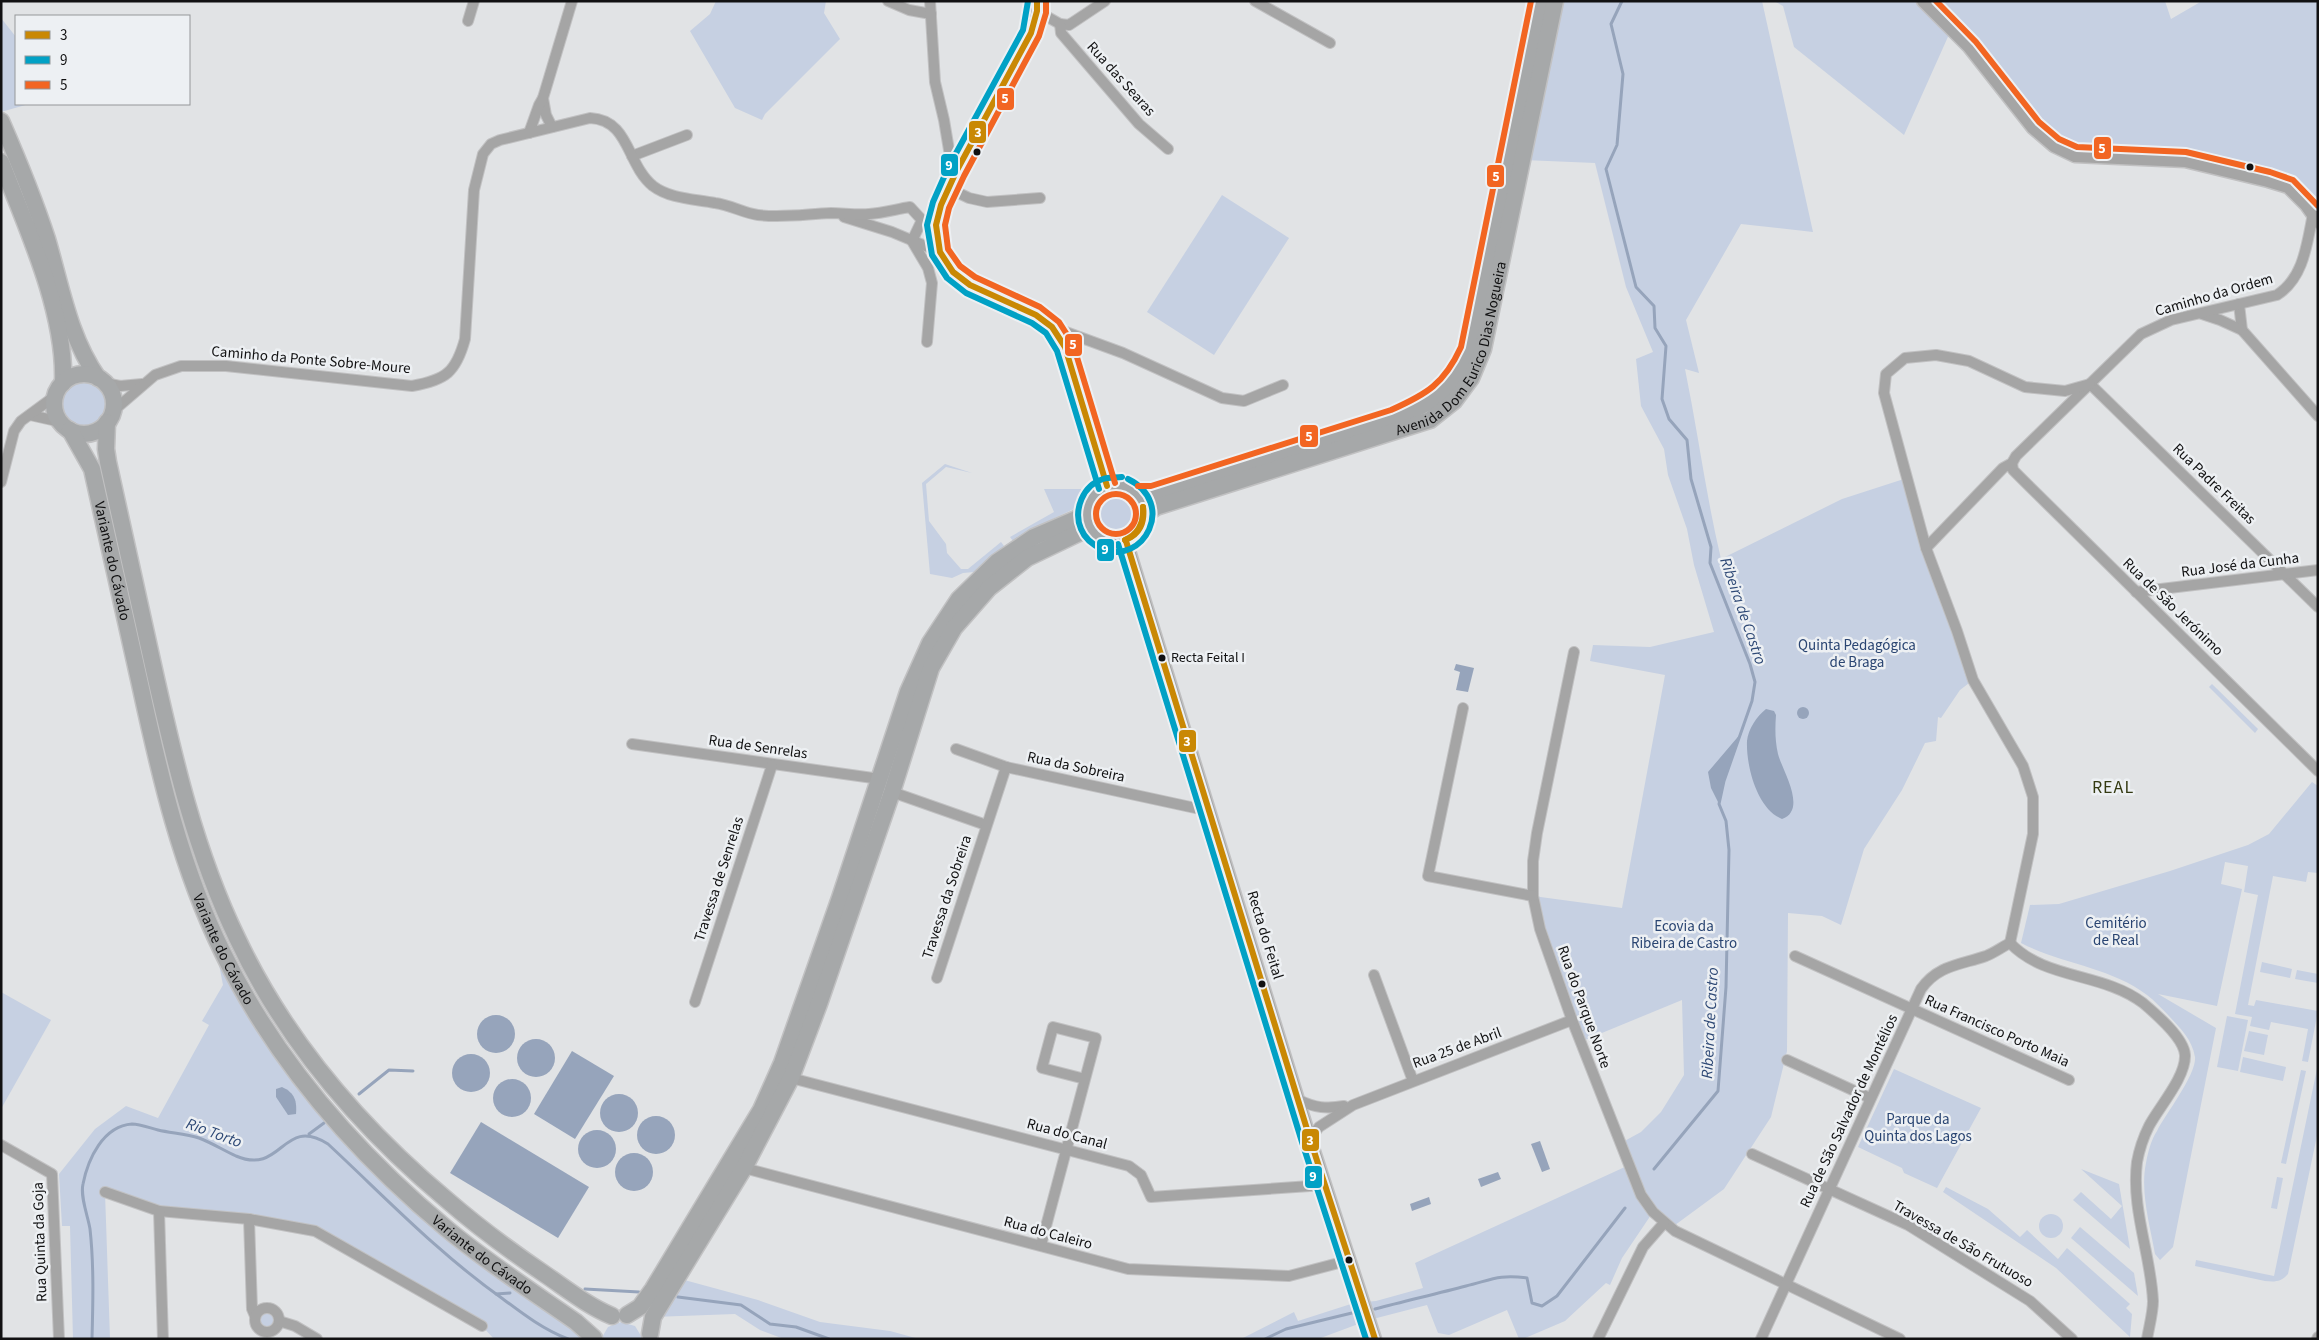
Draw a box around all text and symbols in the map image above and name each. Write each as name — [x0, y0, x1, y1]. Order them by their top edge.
legend — [15, 15, 190, 105]
text: 3 — [60, 25, 67, 46]
street label: Rua das Searas — [1082, 37, 1160, 121]
text: 9 — [60, 50, 67, 71]
text: 5 — [60, 75, 67, 96]
line badge: 5 — [996, 87, 1015, 111]
text: 5 — [1001, 89, 1009, 109]
line badge: 3 — [968, 120, 987, 144]
text: 3 — [974, 123, 982, 143]
line badge: 5 — [2093, 136, 2112, 160]
text: 5 — [2098, 139, 2106, 159]
unlabelled marker — [972, 147, 982, 157]
line badge: 9 — [940, 153, 959, 177]
text: 9 — [945, 156, 953, 176]
unlabelled marker — [2245, 162, 2255, 172]
line badge: 5 — [1486, 164, 1505, 188]
text: 5 — [1492, 167, 1500, 187]
street label: Avenida Dom Eurico Dias Nogueira — [1393, 259, 1511, 441]
street label: Caminho da Ordem — [2153, 268, 2275, 322]
line badge: 5 — [1064, 333, 1083, 357]
text: 5 — [1069, 335, 1077, 355]
street label: Caminho da Ponte Sobre-Moure — [211, 341, 411, 379]
line badge: 5 — [1299, 424, 1319, 448]
text: 5 — [1305, 427, 1313, 447]
street label: Rua Padre Freitas — [2168, 439, 2260, 529]
street label: Variante do Cávado — [89, 499, 136, 623]
line badge: 9 — [1096, 538, 1115, 562]
text: 9 — [1101, 540, 1109, 560]
street label: Rua José da Cunha — [2180, 547, 2300, 583]
street label: Rua de São Jerónimo — [2118, 553, 2228, 661]
water label: Ribeira de Castro — [1714, 555, 1772, 667]
park label: Quinta Pedagógica de Braga — [1798, 635, 1916, 673]
place label: Recta Feital I — [1171, 648, 1245, 668]
marker: Recta Feital I — [1157, 653, 1167, 663]
line badge: 3 — [1178, 729, 1197, 753]
street label: Rua de Senrelas — [707, 730, 809, 764]
text: 3 — [1183, 732, 1191, 752]
street label: Rua da Sobreira — [1025, 746, 1127, 788]
district label: REAL — [2092, 775, 2134, 800]
street label: Travessa de Senrelas — [689, 814, 749, 944]
street label: Travessa da Sobreira — [917, 832, 977, 962]
street label: Recta do Feital — [1242, 888, 1289, 982]
street label: Variante do Cávado — [188, 891, 259, 1009]
park label: Cemitério de Real — [2085, 913, 2147, 951]
park label: Ecovia da Ribeira de Castro — [1631, 916, 1737, 954]
street label: Rua do Parque Norte — [1552, 943, 1616, 1071]
water label: Ribeira de Castro — [1696, 967, 1724, 1079]
unlabelled marker — [1257, 979, 1267, 989]
street label: Rua Francisco Porto Maia — [1921, 990, 2073, 1072]
street label: Rua de São Salvador de Montélios — [1795, 1011, 1903, 1211]
street label: Rua 25 de Abril — [1410, 1022, 1504, 1074]
park label: Parque da Quinta dos Lagos — [1864, 1109, 1972, 1147]
water label: Rio Torto — [183, 1113, 245, 1153]
street label: Rua do Canal — [1024, 1113, 1110, 1155]
line badge: 3 — [1301, 1128, 1320, 1152]
text: 3 — [1306, 1131, 1314, 1151]
line badge: 9 — [1304, 1165, 1323, 1189]
text: 9 — [1309, 1167, 1317, 1187]
street label: Rua Quinta da Goja — [27, 1182, 53, 1302]
street label: Travessa de São Frutuoso — [1889, 1195, 2037, 1293]
street label: Variante do Cávado — [427, 1210, 537, 1300]
street label: Rua do Caleiro — [1001, 1211, 1095, 1255]
unlabelled marker — [1344, 1255, 1354, 1265]

